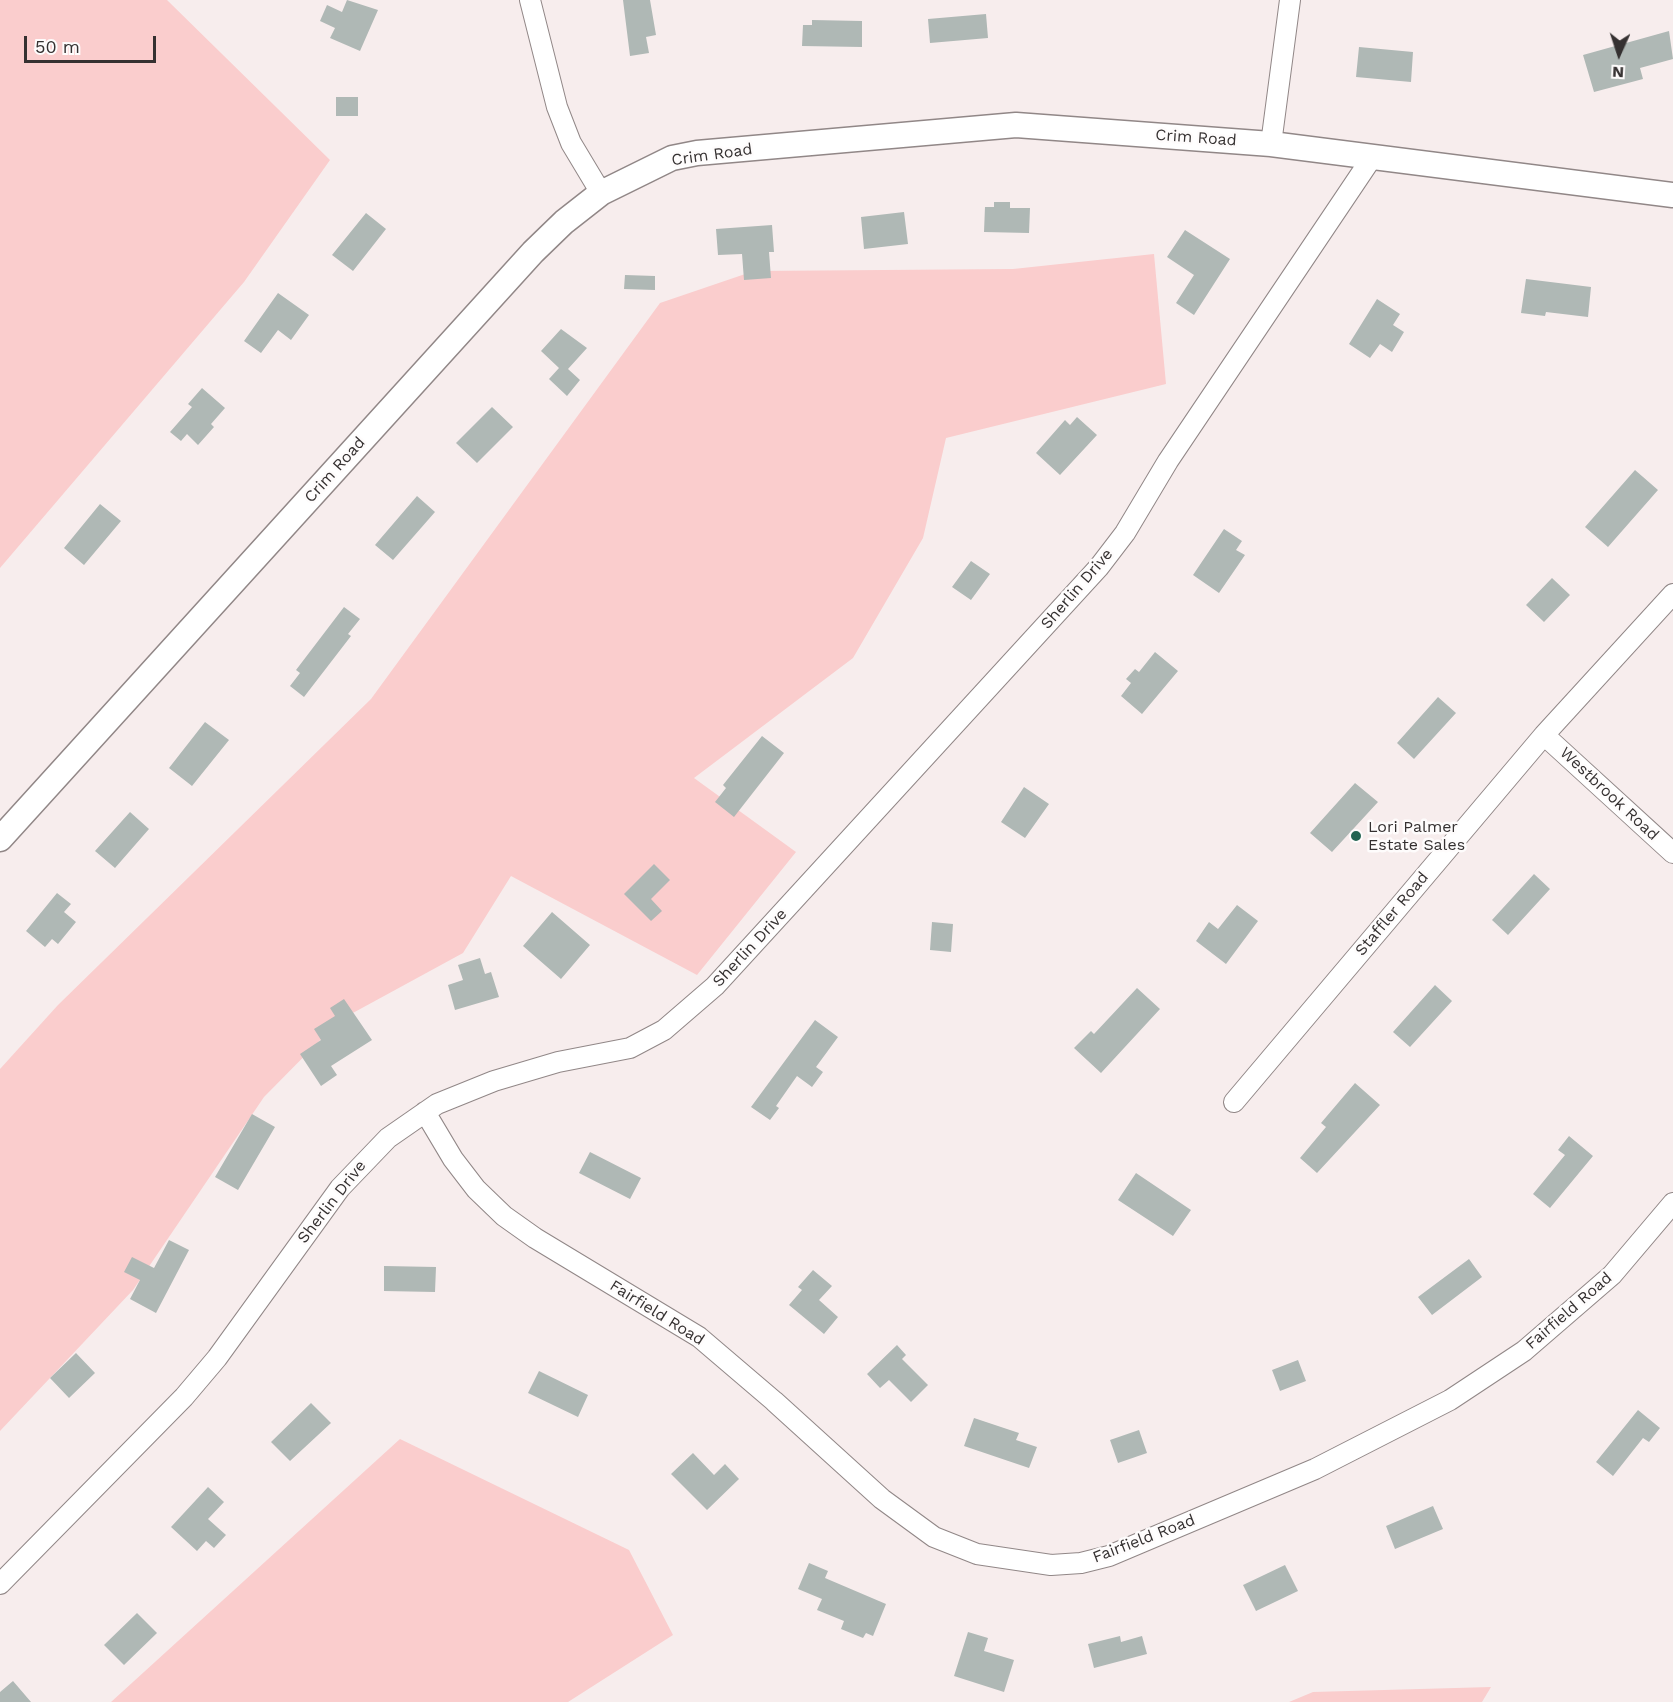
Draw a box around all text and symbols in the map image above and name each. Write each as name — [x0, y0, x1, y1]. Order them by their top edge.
scale bar — [27, 24, 159, 62]
north arrow — [1589, 24, 1649, 84]
text: 50 m — [35, 36, 80, 57]
text: N — [1612, 63, 1624, 82]
street label: Crim Road — [1155, 126, 1237, 150]
street label: Crim Road — [670, 140, 754, 170]
street label: Crim Road — [301, 433, 369, 507]
street label: Sherlin Drive — [1037, 545, 1117, 633]
street label: Westbrook Road — [1556, 743, 1662, 845]
place label: Lori Palmer Estate Sales — [1368, 817, 1465, 855]
marker: Lori Palmer Estate Sales — [1349, 829, 1363, 843]
street label: Staffler Road — [1351, 868, 1433, 960]
street label: Sherlin Drive — [709, 905, 791, 991]
street label: Sherlin Drive — [294, 1157, 370, 1247]
street label: Fairfield Road — [1522, 1268, 1616, 1354]
street label: Fairfield Road — [606, 1276, 708, 1350]
street label: Fairfield Road — [1090, 1511, 1198, 1567]

